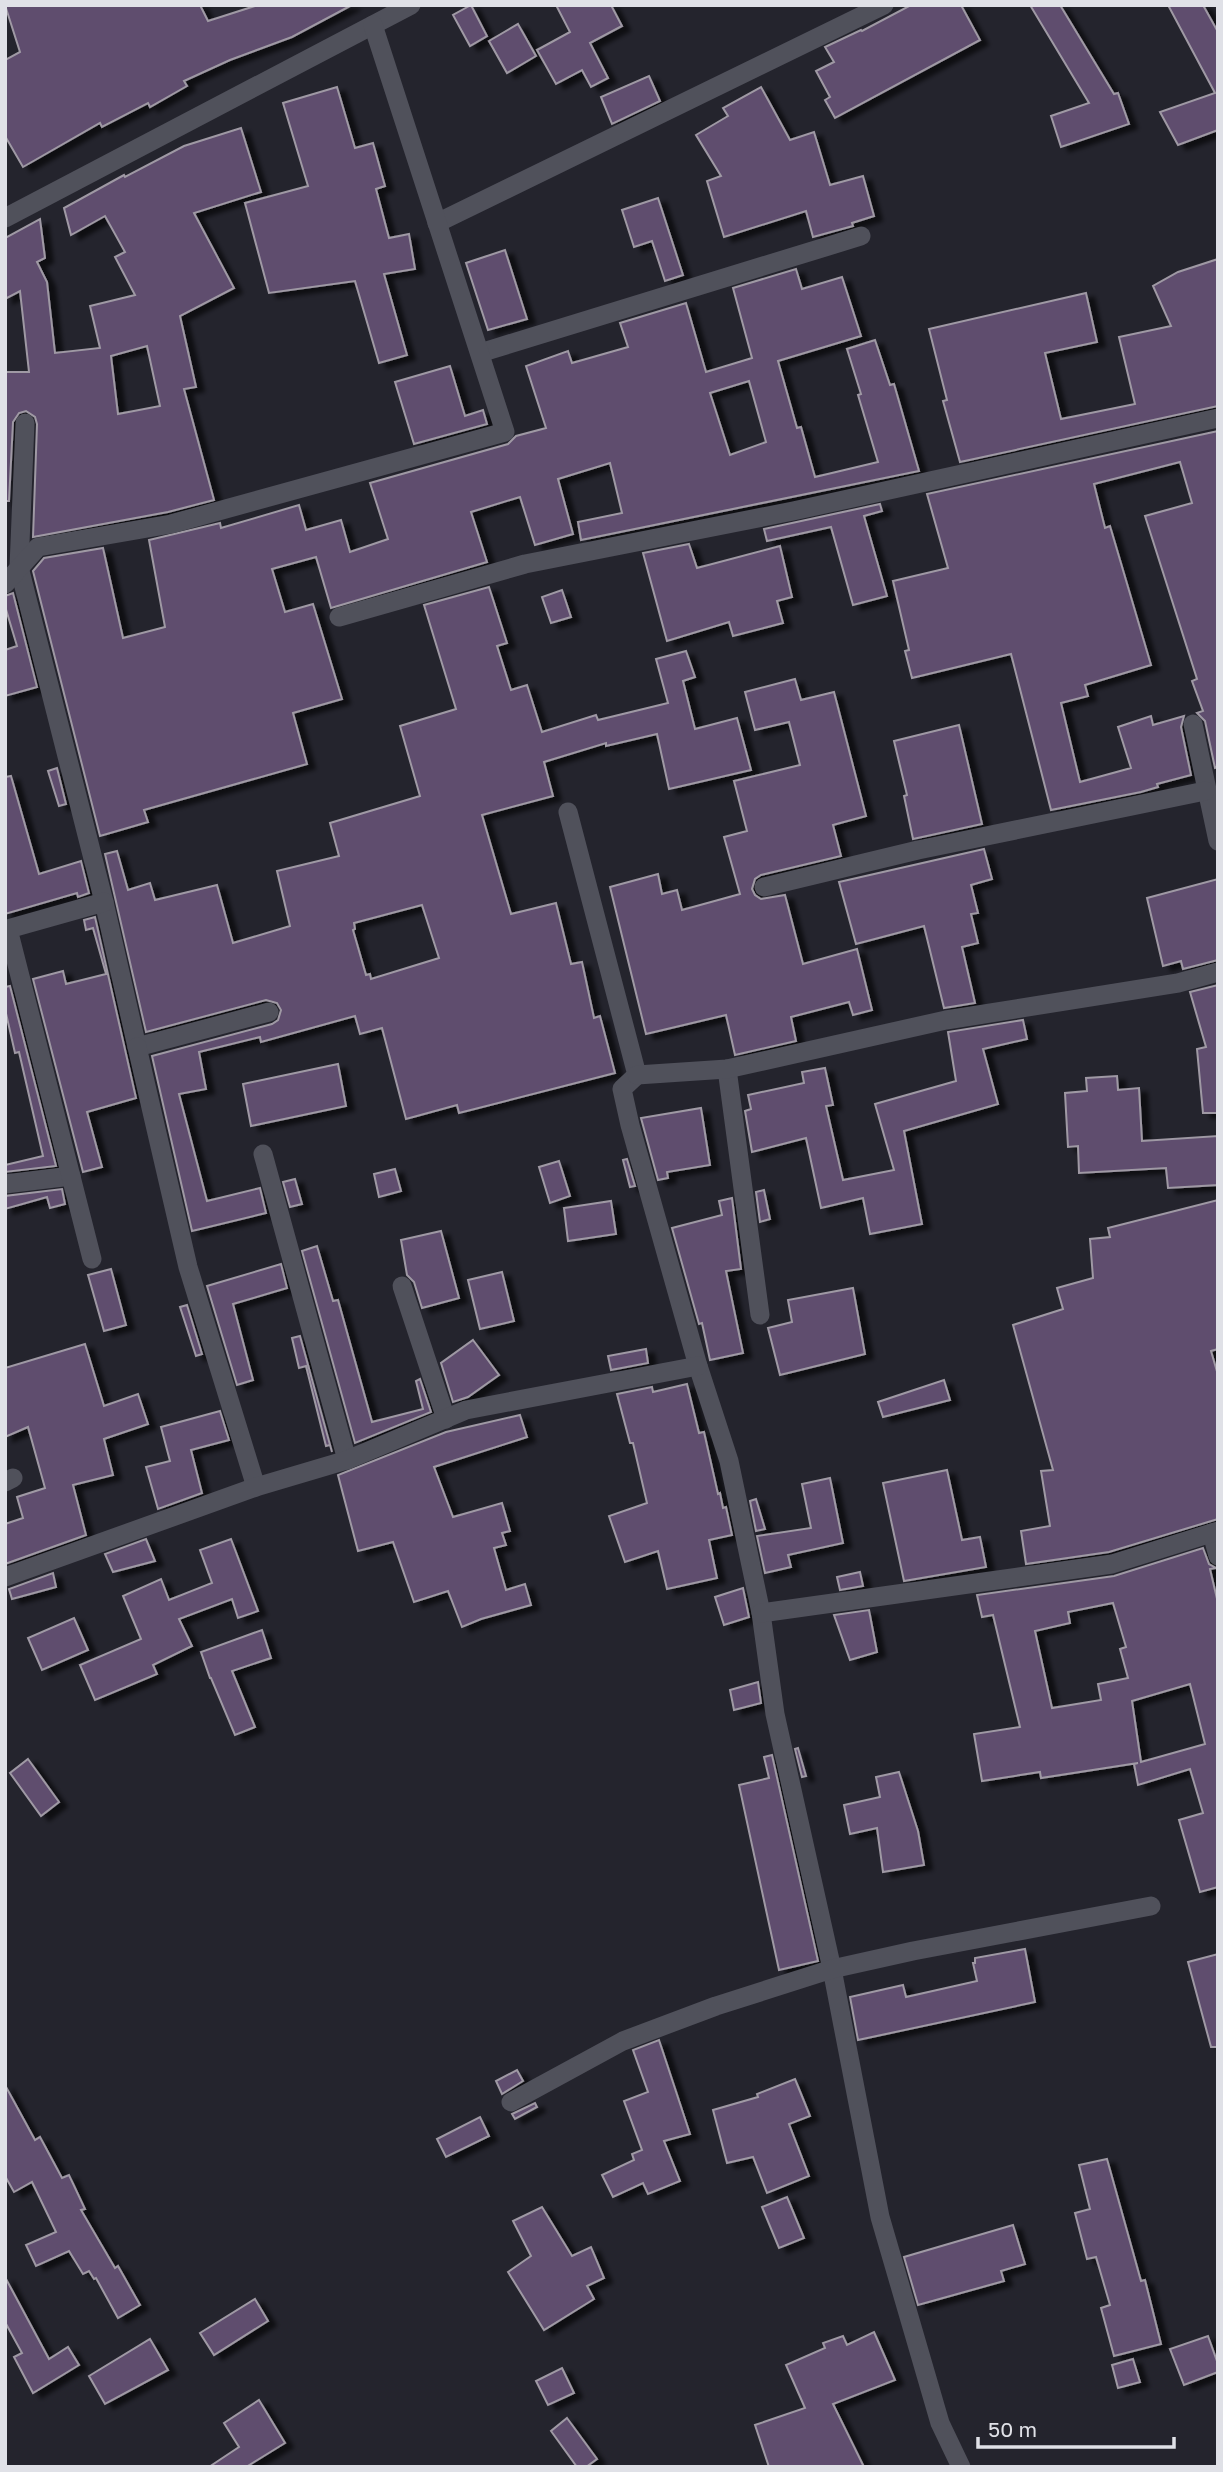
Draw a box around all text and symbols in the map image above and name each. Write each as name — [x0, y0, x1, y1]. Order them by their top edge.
scale bar — [978, 2406, 1174, 2450]
text: 50 m — [988, 2416, 1037, 2442]

